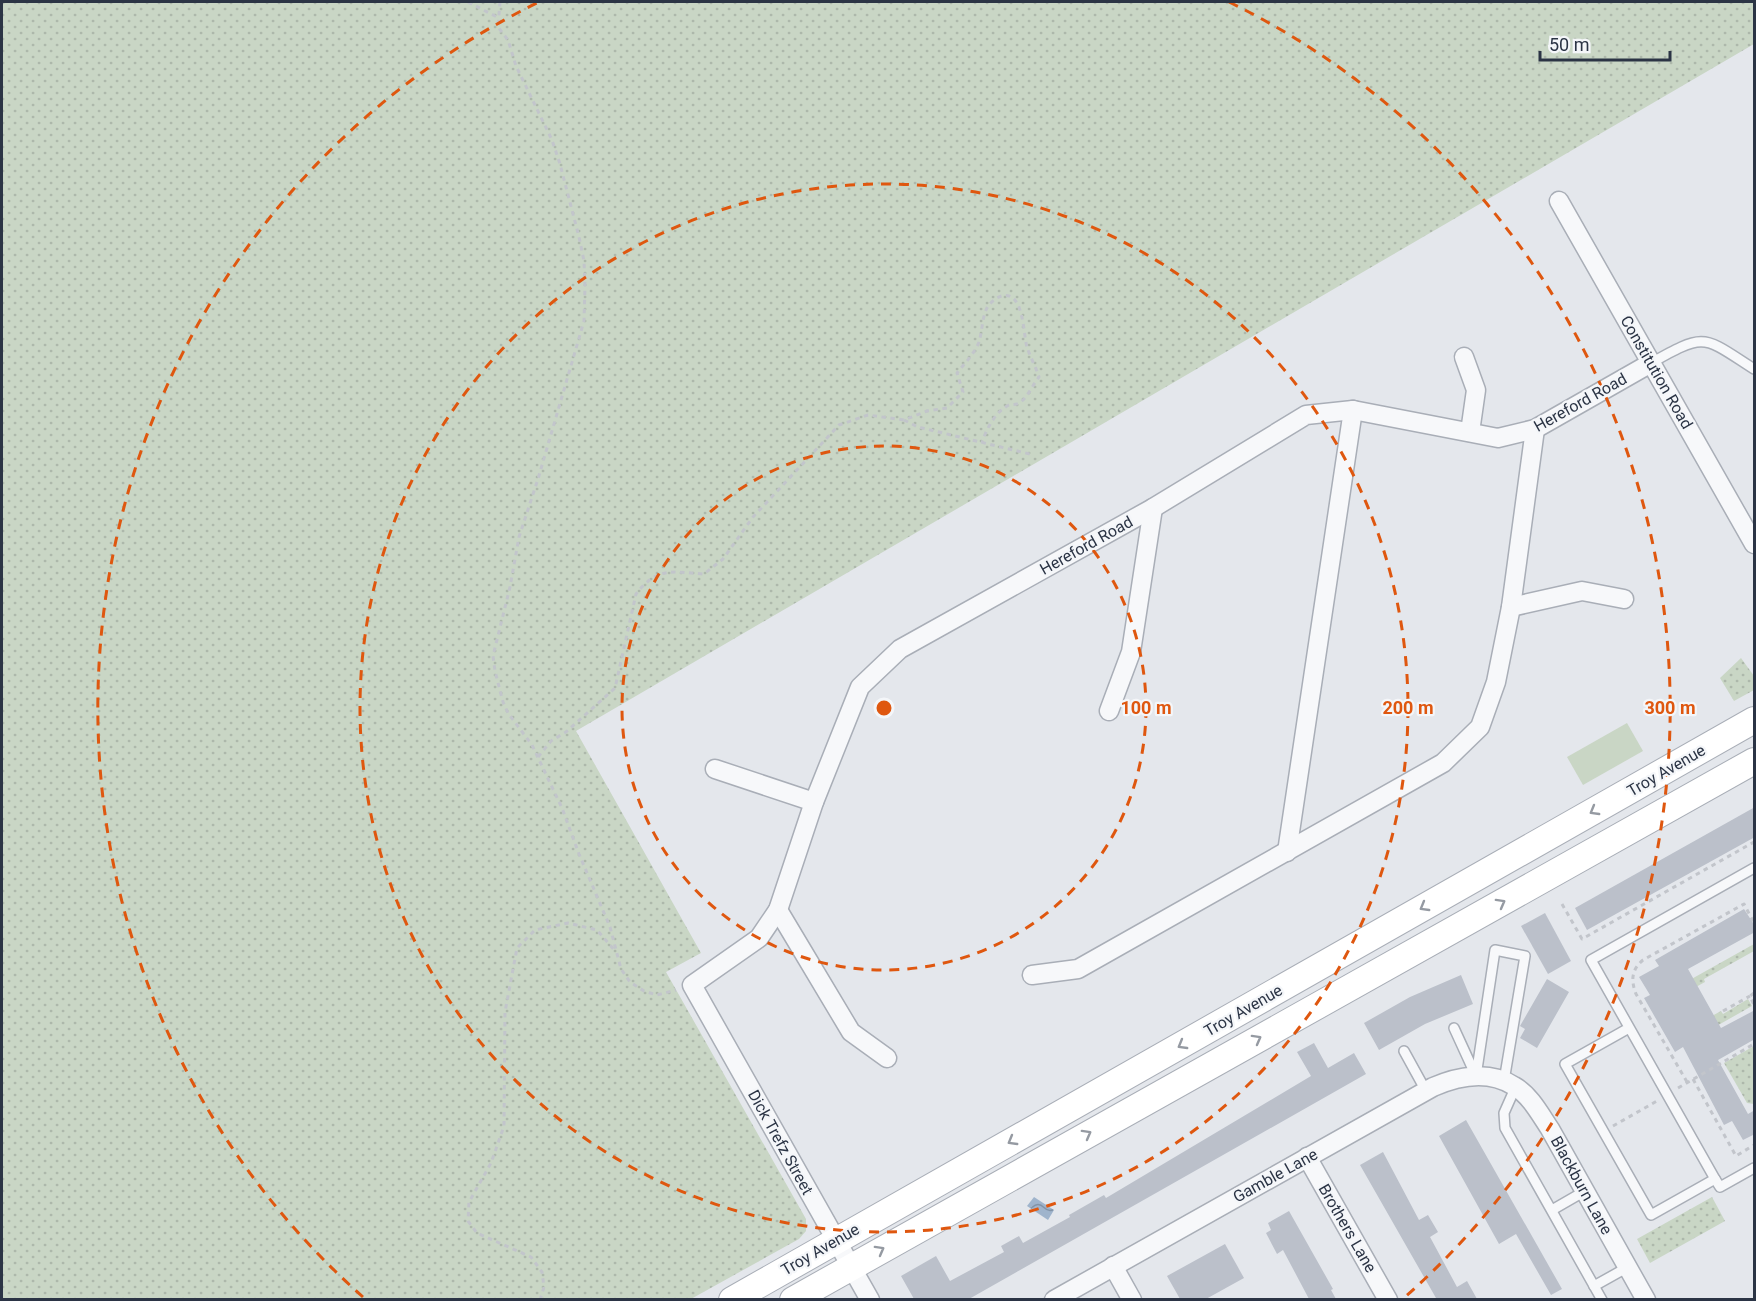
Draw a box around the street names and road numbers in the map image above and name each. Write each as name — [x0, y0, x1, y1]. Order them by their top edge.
street label: Constitution Road — [1616, 312, 1697, 432]
street label: Hereford Road — [1530, 369, 1630, 436]
street label: Hereford Road — [1036, 512, 1136, 579]
street label: Troy Avenue — [1624, 740, 1709, 800]
street label: Troy Avenue — [1201, 980, 1286, 1040]
street label: Dick Trefz Street — [744, 1086, 817, 1198]
street label: Blackburn Lane — [1547, 1133, 1616, 1238]
street label: Gamble Lane — [1230, 1144, 1321, 1206]
street label: Brothers Lane — [1315, 1181, 1381, 1276]
street label: Troy Avenue — [778, 1219, 863, 1279]

